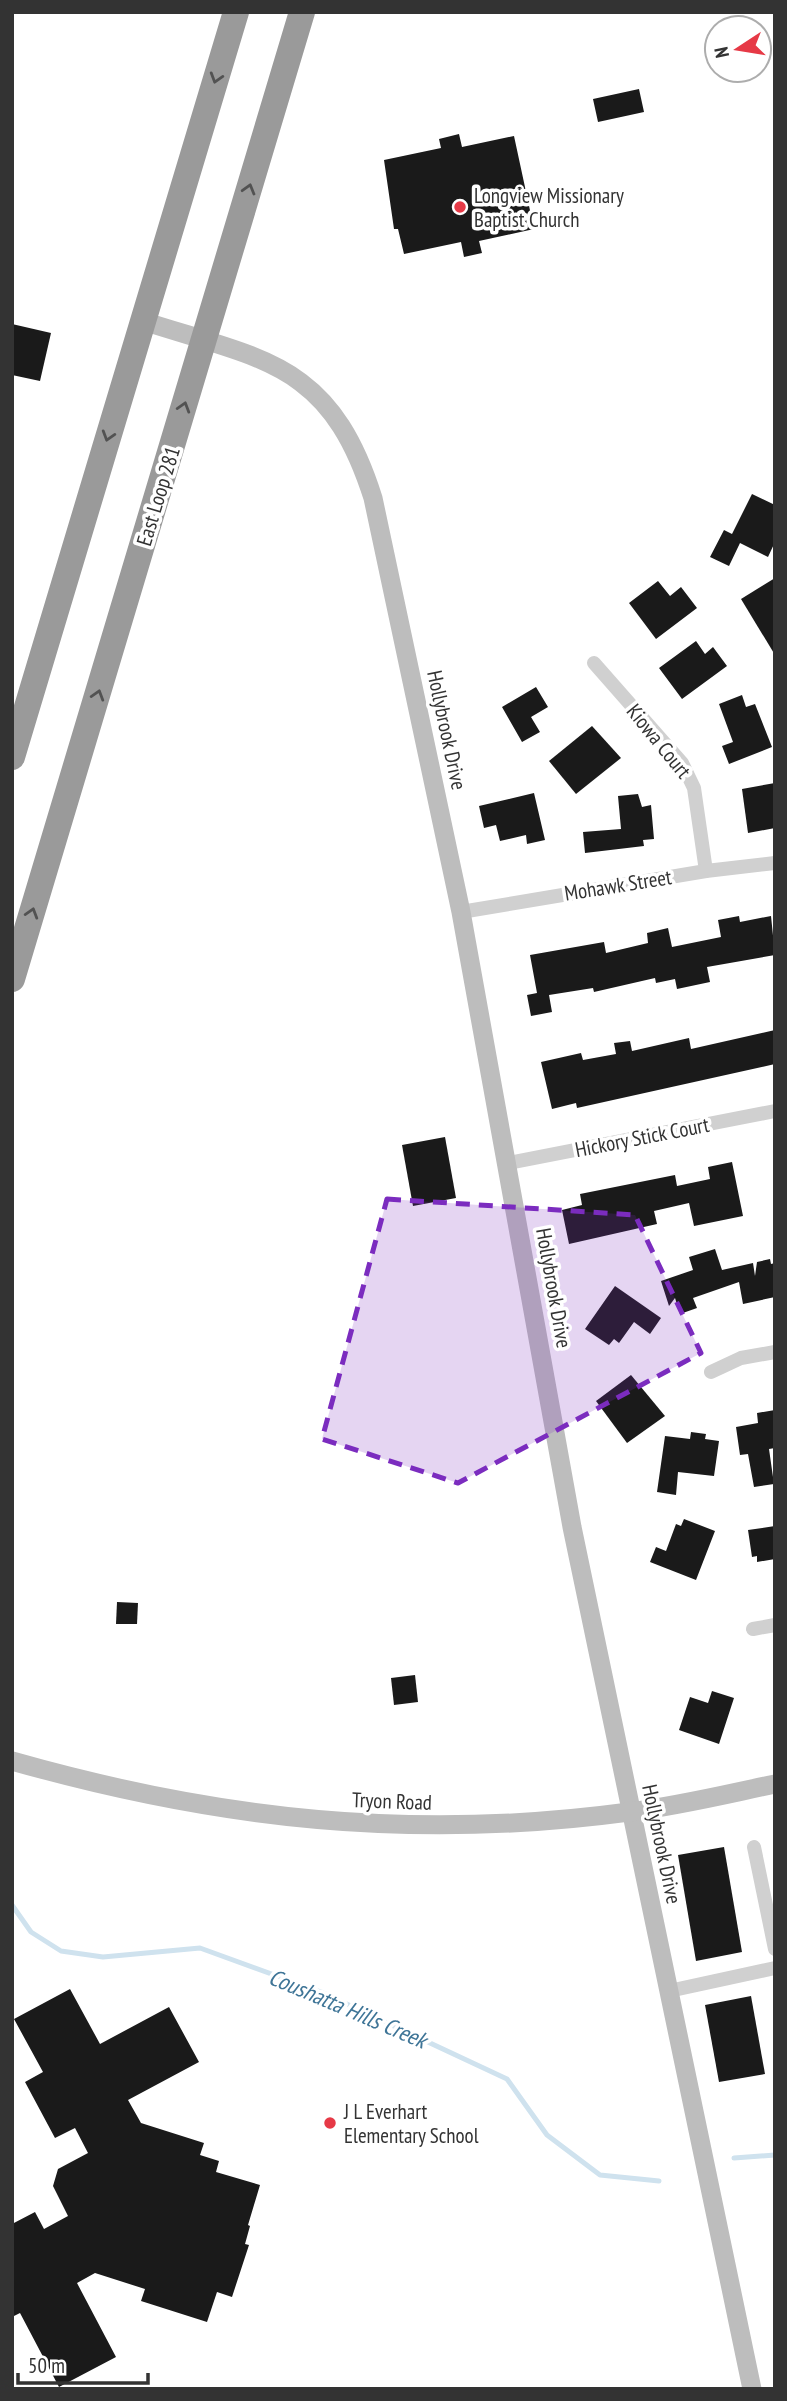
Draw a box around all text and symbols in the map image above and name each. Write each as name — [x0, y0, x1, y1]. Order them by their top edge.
north arrow — [703, 14, 773, 84]
text: N — [709, 45, 734, 60]
one-way arrow — [210, 71, 225, 83]
place label: Longview Missionary Baptist Church — [474, 182, 624, 233]
one-way arrow — [241, 183, 256, 195]
marker: Longview Missionary Baptist Church — [452, 199, 468, 215]
one-way arrow — [176, 401, 191, 413]
one-way arrow — [102, 430, 117, 442]
street label: East Loop 281 — [130, 443, 186, 549]
street label: Hollybrook Drive — [421, 668, 473, 792]
one-way arrow — [89, 690, 104, 702]
street label: Kiowa Court — [621, 698, 697, 784]
street label: Mohawk Street — [563, 863, 674, 907]
one-way arrow — [23, 908, 38, 920]
street label: Hickory Stick Court — [573, 1111, 712, 1163]
street label: Hollybrook Drive — [530, 1226, 578, 1350]
street label: Hollybrook Drive — [636, 1782, 688, 1906]
street label: Tryon Road — [352, 1786, 432, 1816]
water label: Coushatta Hills Creek — [265, 1962, 434, 2055]
place label: J L Everhart Elementary School — [343, 2098, 479, 2149]
marker: J L Everhart Elementary School — [322, 2115, 338, 2131]
scale bar — [18, 2342, 147, 2386]
text: 50 m — [28, 2352, 65, 2379]

